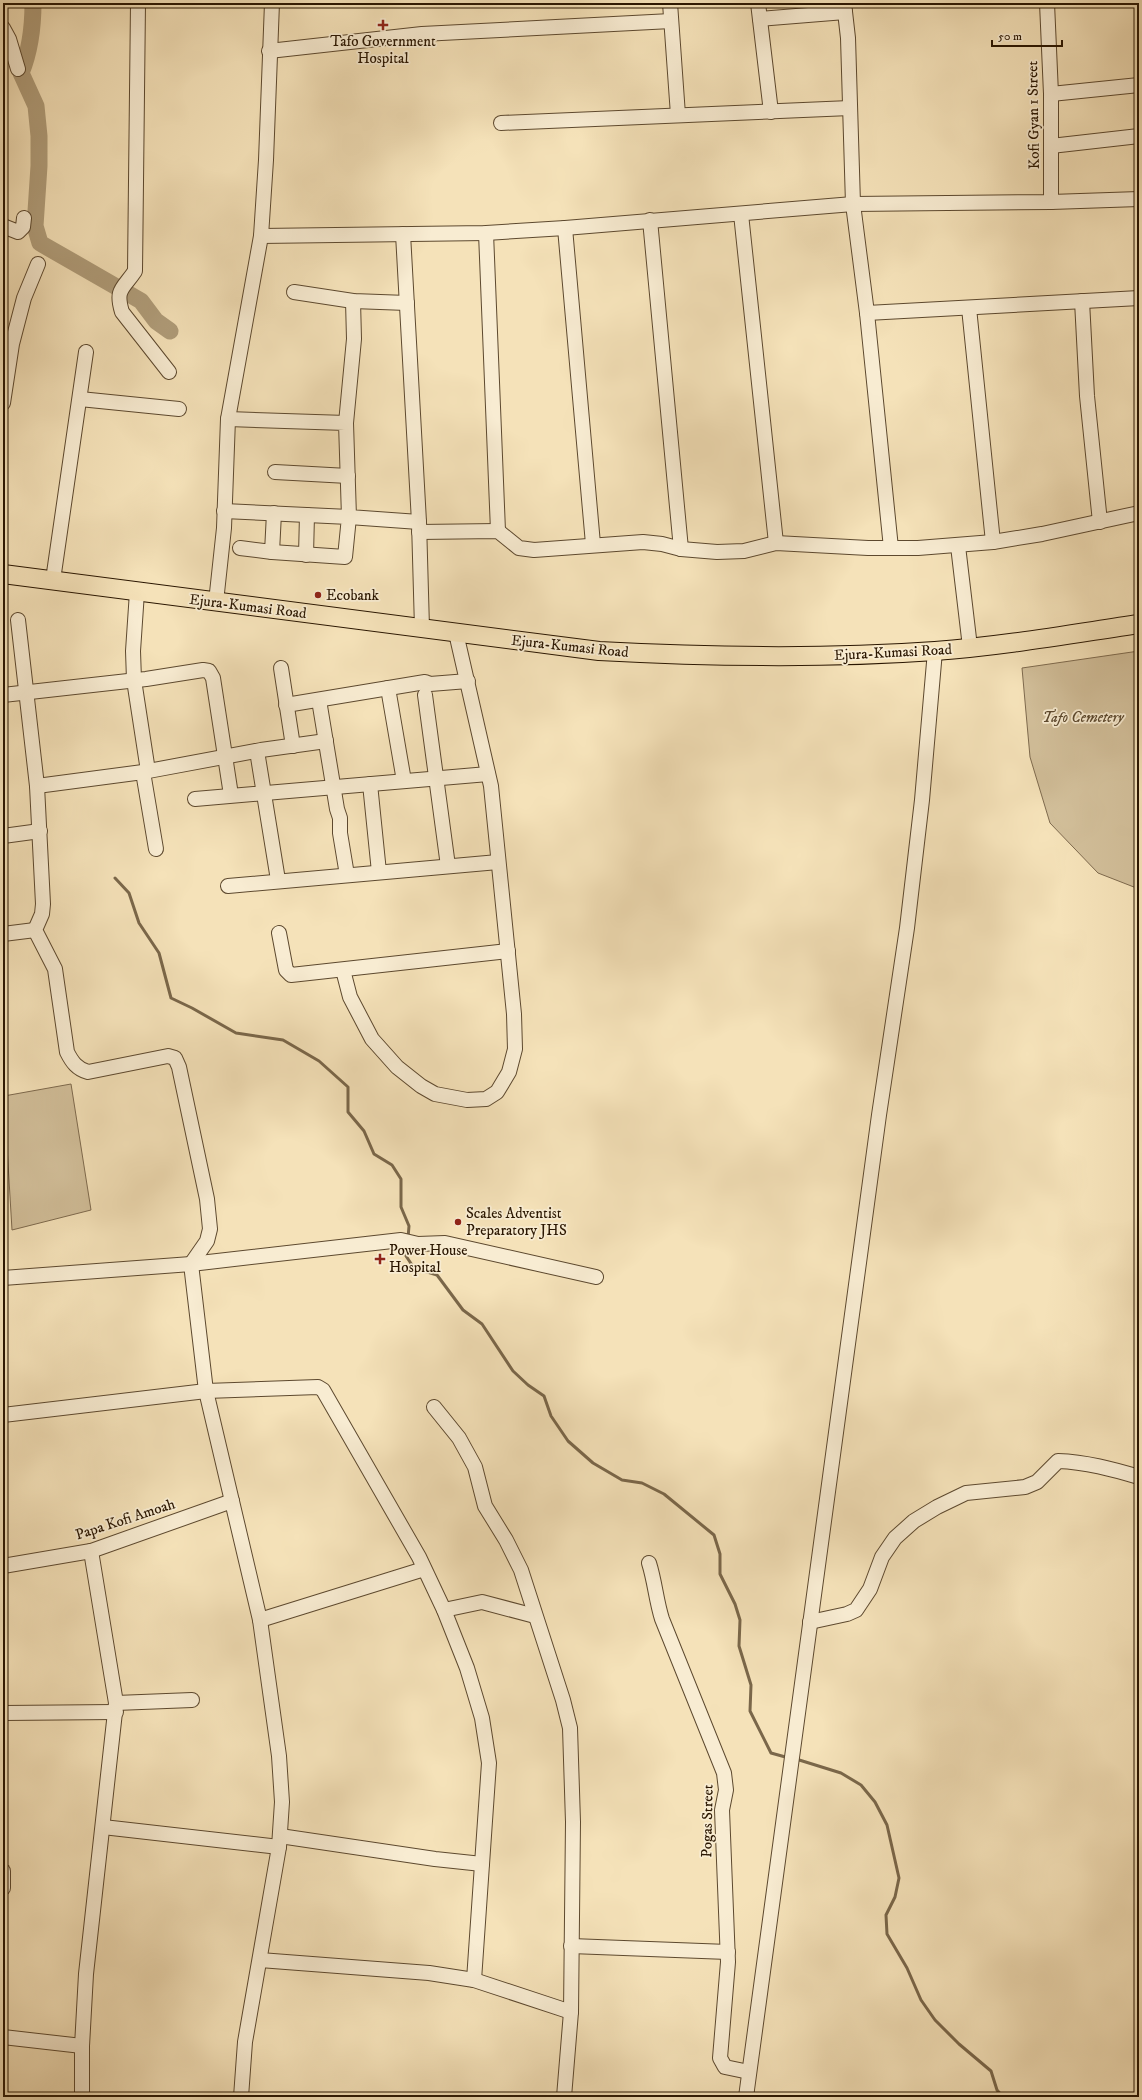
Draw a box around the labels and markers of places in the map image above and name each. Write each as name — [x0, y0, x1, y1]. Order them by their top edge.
marker: Tafo Government Hospital — [377, 19, 389, 31]
place label: Tafo Government Hospital — [330, 32, 436, 68]
place label: Ecobank — [326, 586, 380, 605]
marker: Ecobank — [313, 590, 323, 600]
place label: Scales Adventist Preparatory JHS — [466, 1204, 567, 1240]
marker: Scales Adventist Preparatory JHS — [453, 1217, 463, 1227]
place label: Power House Hospital — [389, 1241, 467, 1277]
marker: Power House Hospital — [374, 1253, 386, 1265]

